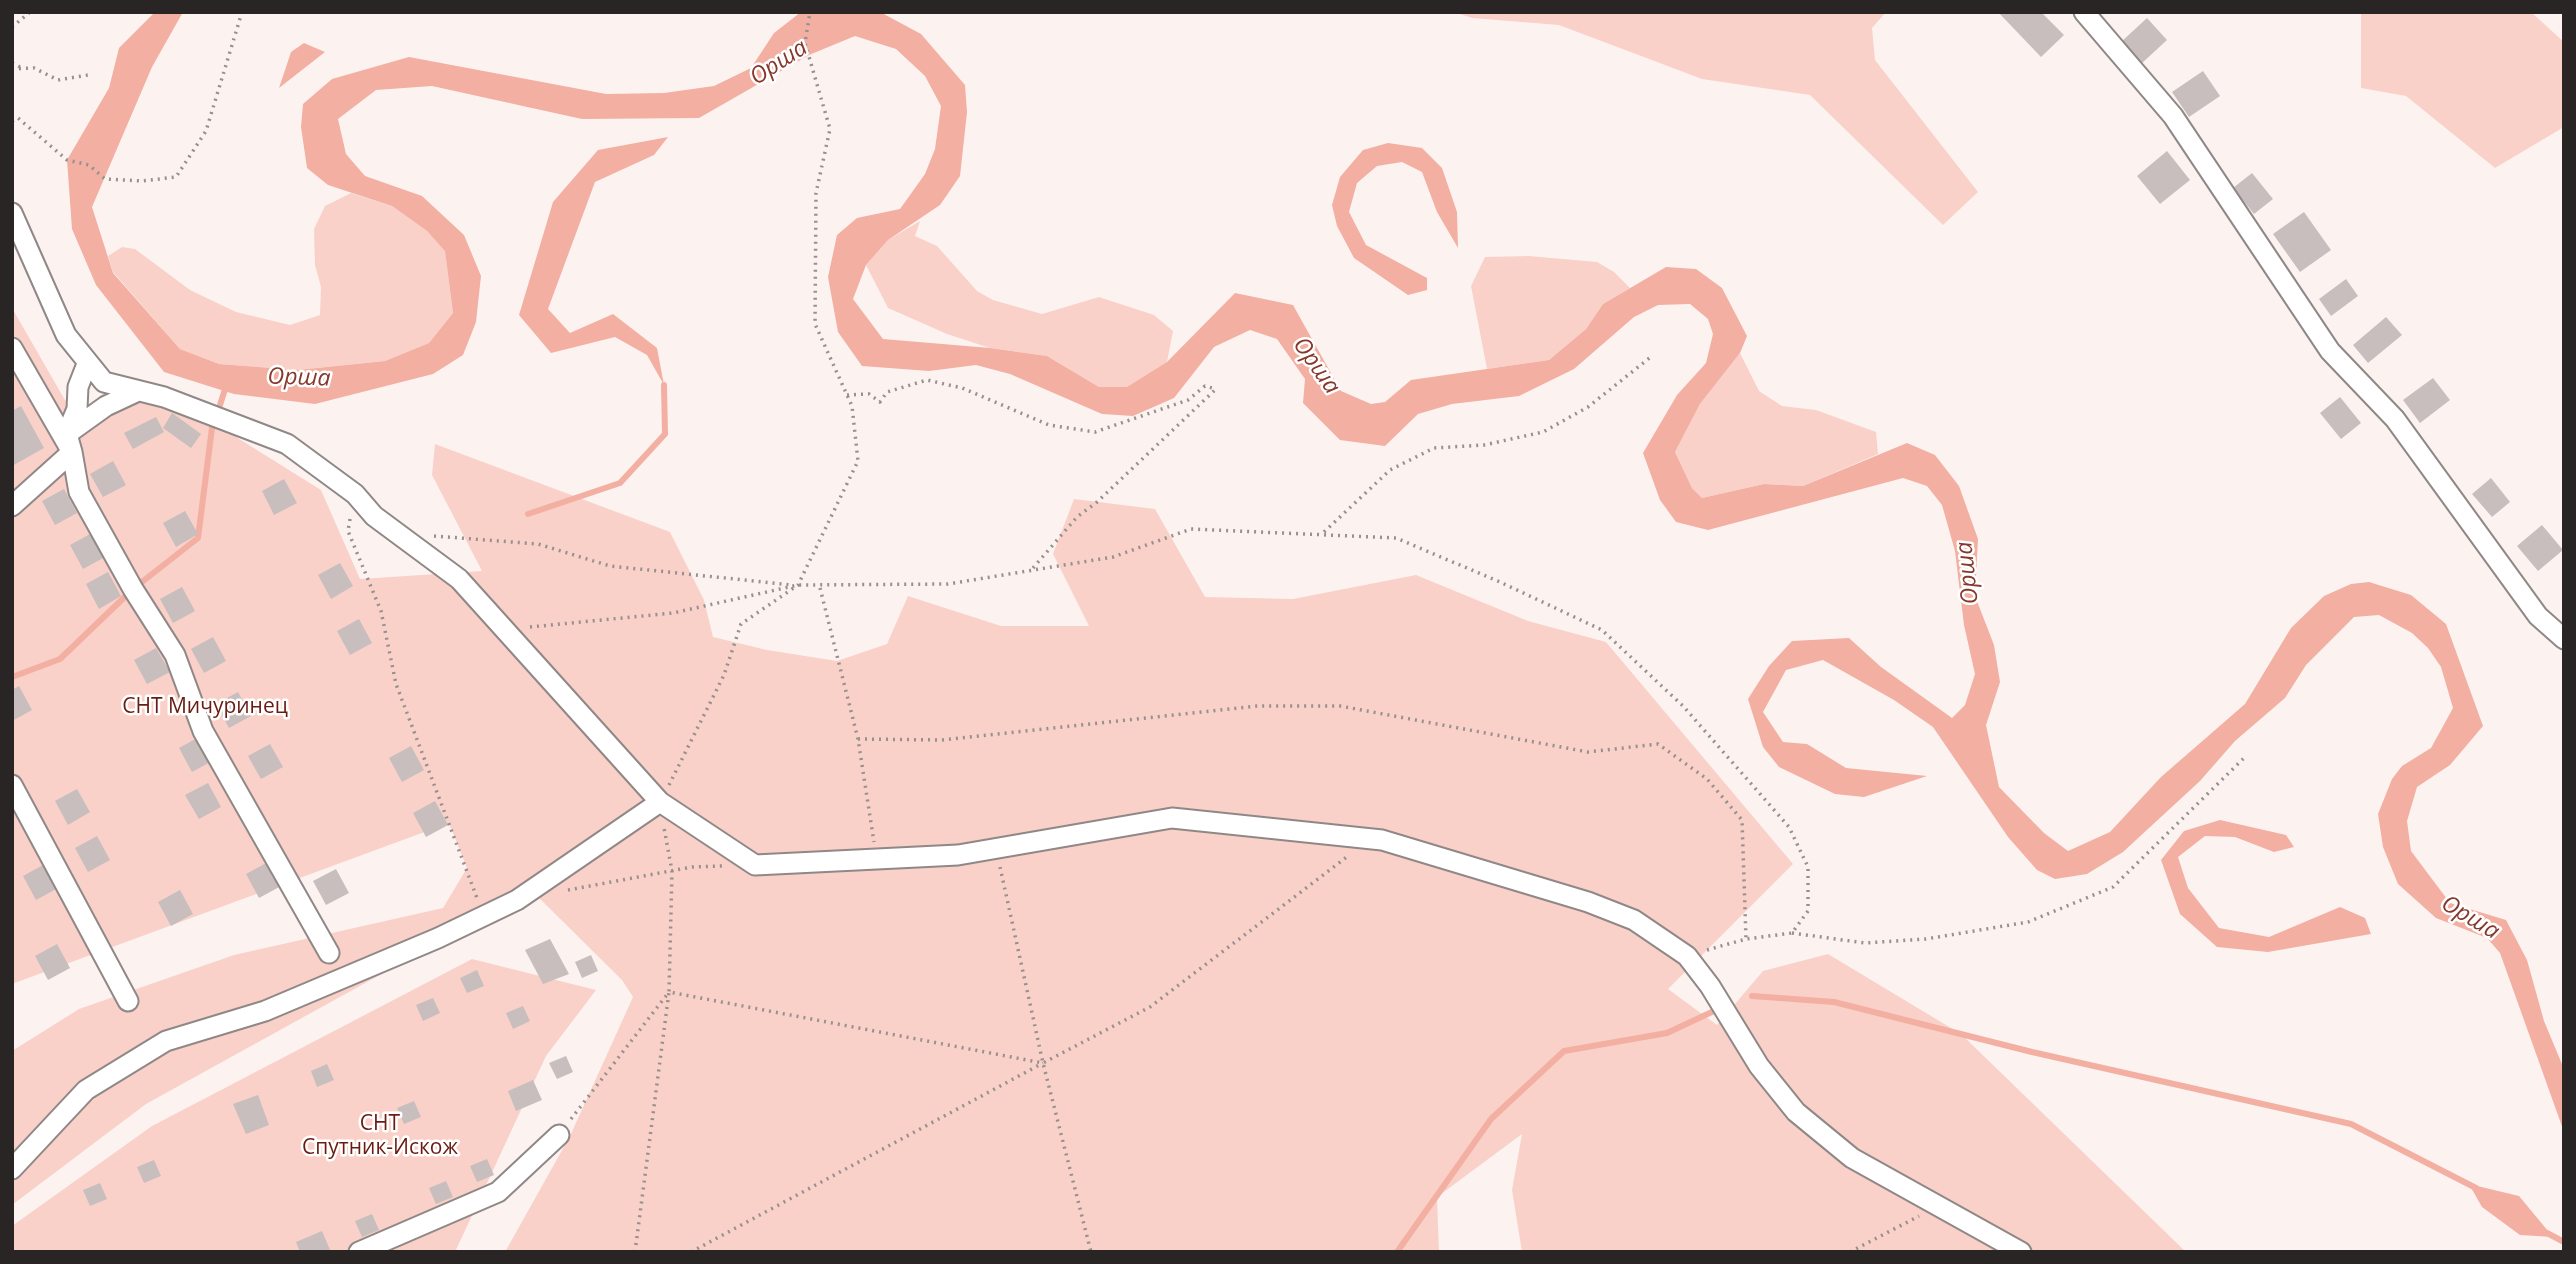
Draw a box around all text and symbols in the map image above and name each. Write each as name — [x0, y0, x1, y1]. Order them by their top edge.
water label: Орша — [745, 34, 813, 92]
water label: Орша — [1287, 332, 1345, 400]
water label: Орша — [267, 363, 331, 393]
water label: Орша — [1951, 540, 1985, 606]
park label: СНТ Мичуринец — [122, 694, 288, 720]
water label: Орша — [2436, 890, 2504, 946]
park label: СНТ Спутник-Искож — [302, 1111, 458, 1161]

